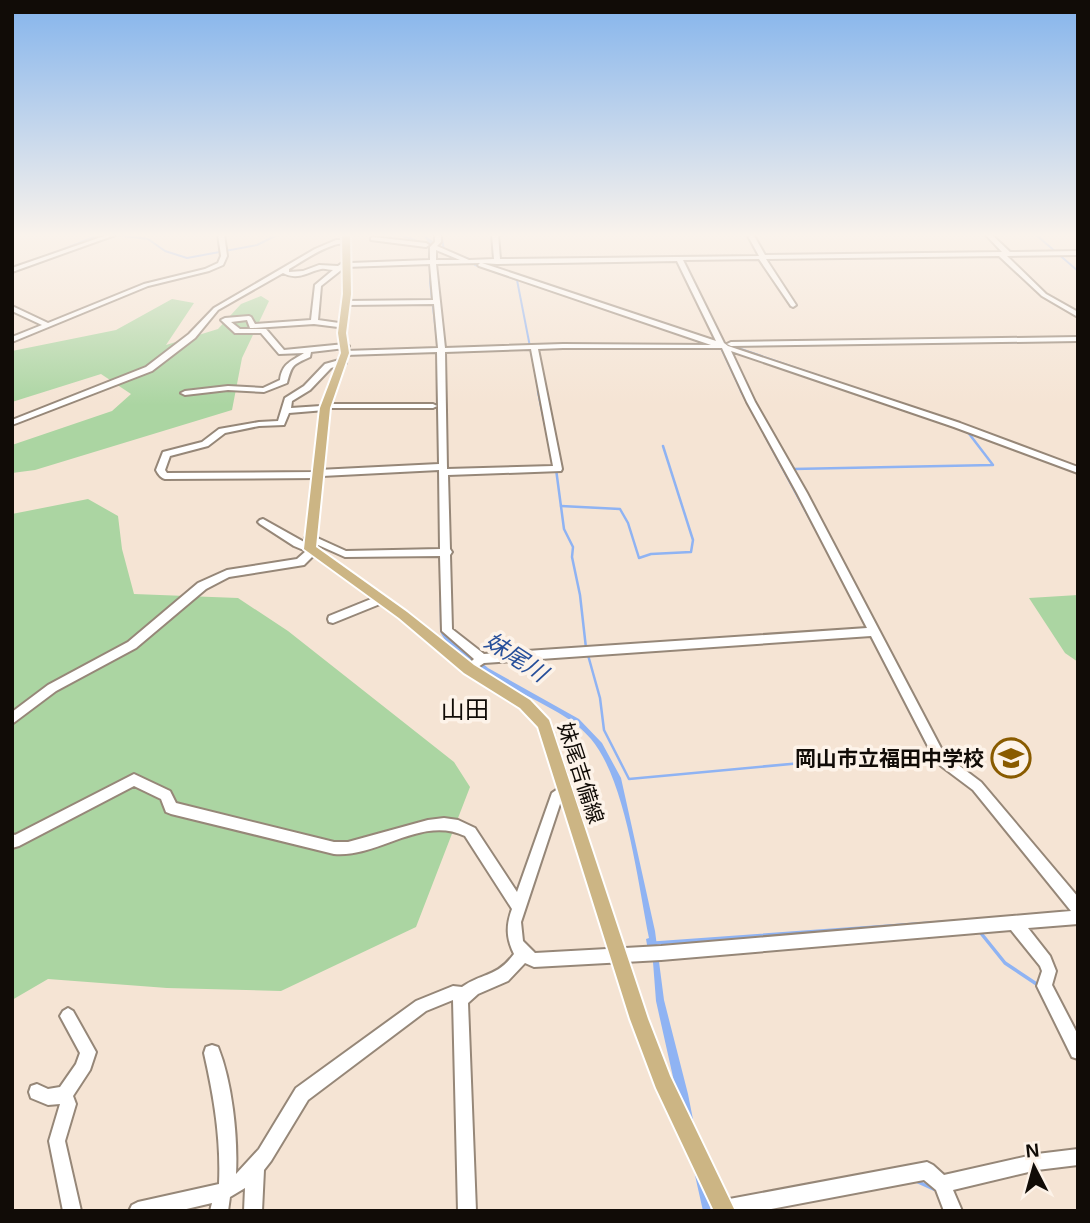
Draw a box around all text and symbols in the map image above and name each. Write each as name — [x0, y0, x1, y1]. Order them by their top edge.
water label: 妹尾川 — [480, 627, 555, 688]
district label: 山田 — [441, 696, 489, 723]
street label: 妹尾吉備線 — [554, 720, 608, 826]
school or university icon: 岡山市立福田中学校 — [990, 737, 1032, 779]
place label: 岡山市立福田中学校 — [795, 747, 984, 770]
north arrow — [999, 1132, 1069, 1202]
text: N — [1024, 1139, 1040, 1162]

